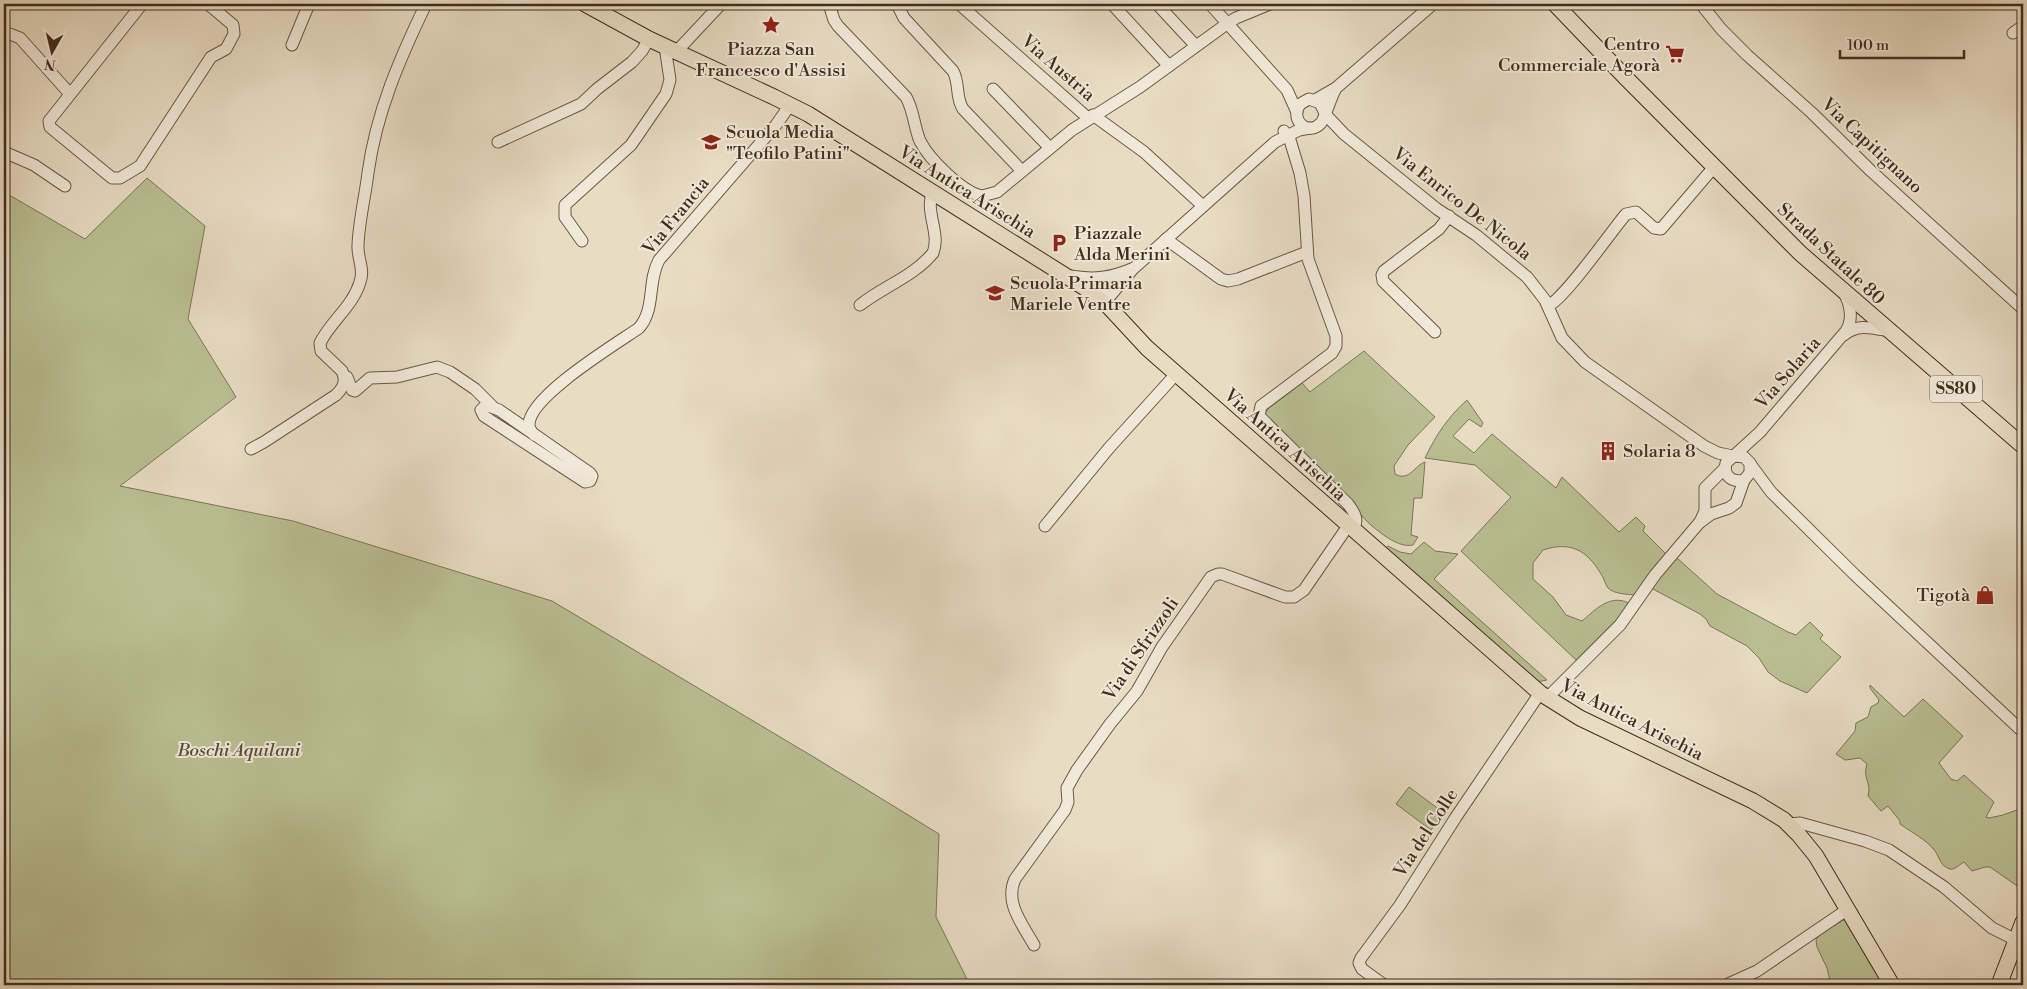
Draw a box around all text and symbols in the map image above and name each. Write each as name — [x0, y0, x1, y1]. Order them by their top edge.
place icon: Piazza San Francesco d'Assisi — [760, 14, 782, 36]
north arrow — [28, 28, 78, 78]
scale bar — [1840, 28, 1963, 60]
street label: Via Austria — [1015, 29, 1100, 107]
place label: Centro Commerciale Agorà — [1498, 33, 1661, 77]
text: 100 m — [1847, 36, 1889, 55]
place label: Piazza San Francesco d'Assisi — [696, 38, 846, 82]
supermarket icon: Centro Commerciale Agorà — [1664, 43, 1686, 65]
text: N — [44, 54, 57, 74]
street label: Via Capitignano — [1816, 92, 1928, 199]
place label: Scuola Media "Teofilo Patini" — [726, 121, 850, 165]
school or university icon: Scuola Media "Teofilo Patini" — [700, 131, 722, 153]
street label: Via Antica Arischia — [894, 140, 1040, 244]
street label: Via Enrico De Nicola — [1387, 142, 1537, 266]
street label: Via Francia — [637, 172, 715, 261]
street label: Strada Statale 80 — [1772, 198, 1890, 310]
place label: Piazzale Alda Merini — [1073, 222, 1171, 266]
parking icon: Piazzale Alda Merini — [1048, 232, 1070, 254]
place label: Scuola Primaria Mariele Ventre — [1010, 272, 1143, 316]
school or university icon: Scuola Primaria Mariele Ventre — [984, 282, 1006, 304]
street label: Via Solaria — [1750, 331, 1826, 415]
road number: SS80 — [1930, 376, 1982, 402]
street label: Via Antica Arischia — [1218, 383, 1352, 507]
building icon: Solaria 8 — [1597, 440, 1619, 462]
place label: Solaria 8 — [1623, 440, 1696, 463]
place label: Tigotà — [1916, 584, 1971, 607]
shop icon: Tigotà — [1974, 584, 1996, 606]
street label: Via di Sfrizzoli — [1097, 593, 1184, 706]
street label: Via Antica Arischia — [1556, 674, 1708, 766]
park label: Boschi Aquilani — [176, 739, 301, 762]
street label: Via del Colle — [1388, 784, 1463, 883]

